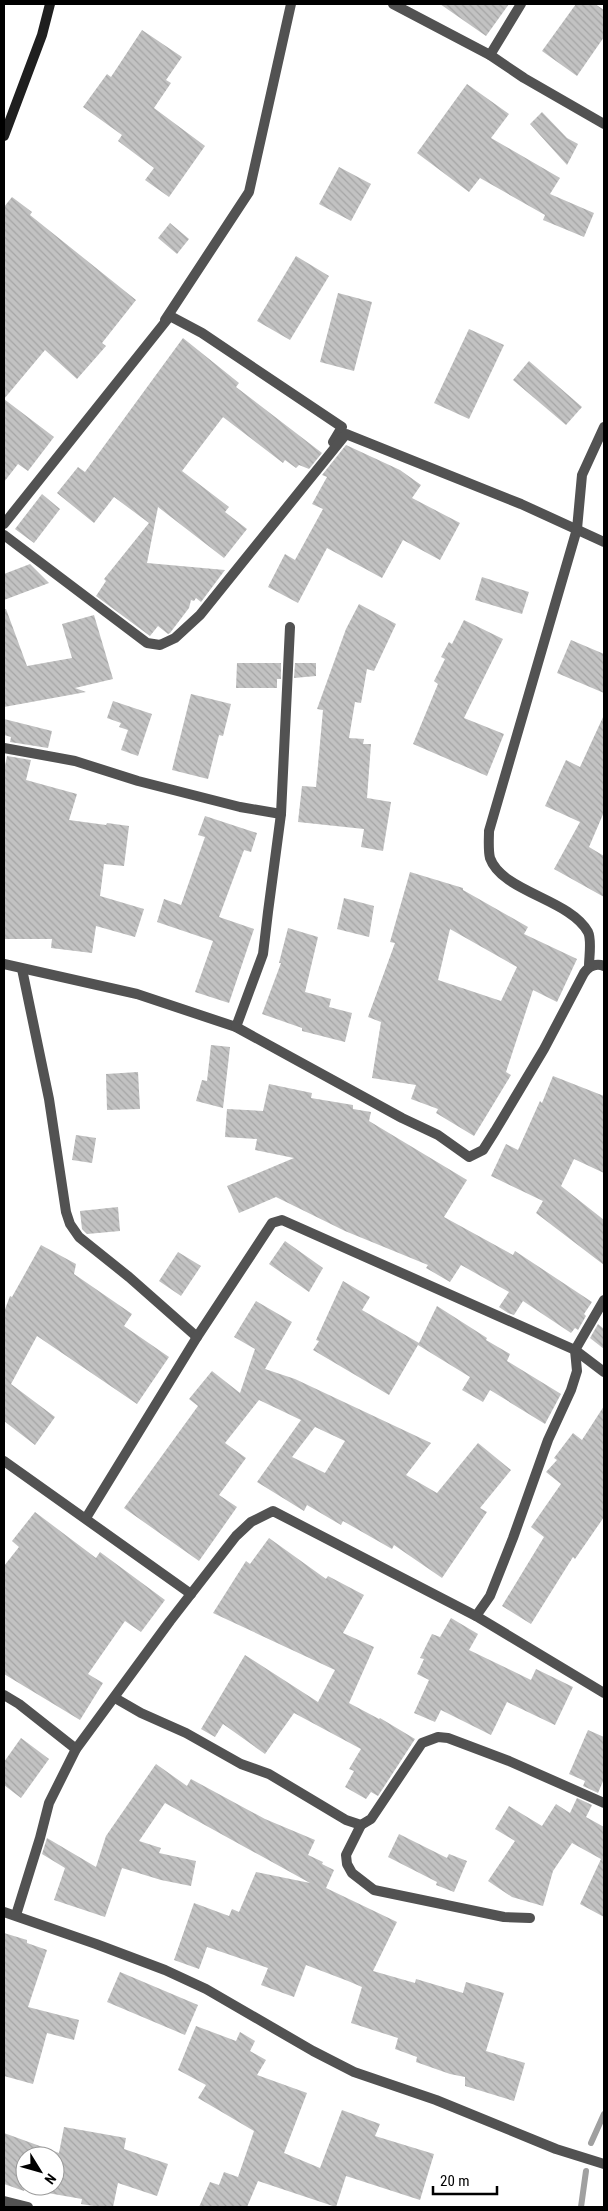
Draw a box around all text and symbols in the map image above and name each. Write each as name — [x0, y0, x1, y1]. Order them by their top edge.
north arrow — [15, 2146, 65, 2196]
scale bar — [433, 2164, 497, 2196]
text: N — [41, 2171, 59, 2187]
text: 20 m — [440, 2172, 470, 2190]

